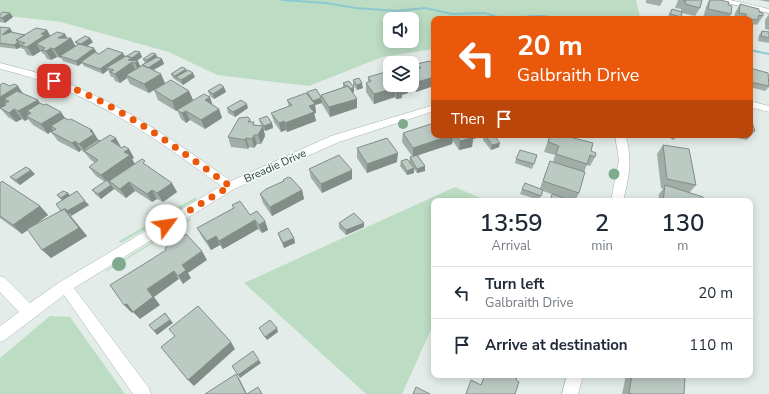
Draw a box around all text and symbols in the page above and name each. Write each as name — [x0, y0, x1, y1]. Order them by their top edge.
map controls — [383, 12, 419, 92]
button: sound — [383, 12, 419, 48]
text: 20 m — [517, 27, 583, 65]
icon: left — [451, 32, 503, 84]
button: layers — [383, 56, 419, 92]
text: Galbraith Drive — [517, 63, 639, 87]
pin — [37, 64, 71, 98]
icon: arrive — [43, 70, 65, 92]
icon: arrive — [493, 108, 515, 130]
text: Then — [451, 109, 485, 129]
street label: Breadie Drive — [241, 146, 309, 186]
position arrow — [145, 204, 187, 246]
text: 13:59 — [479, 207, 543, 239]
text: 2 — [595, 207, 609, 239]
text: 130 — [661, 207, 704, 239]
text: Arrival — [492, 237, 531, 255]
text: min — [591, 237, 613, 255]
text: m — [677, 237, 688, 255]
text: Turn left — [485, 274, 544, 294]
icon: left — [451, 282, 473, 304]
text: 20 m — [698, 283, 733, 303]
text: Galbraith Drive — [485, 294, 573, 312]
icon: arrive — [451, 334, 473, 356]
text: Arrive at destination — [485, 335, 628, 355]
text: 110 m — [689, 335, 733, 355]

